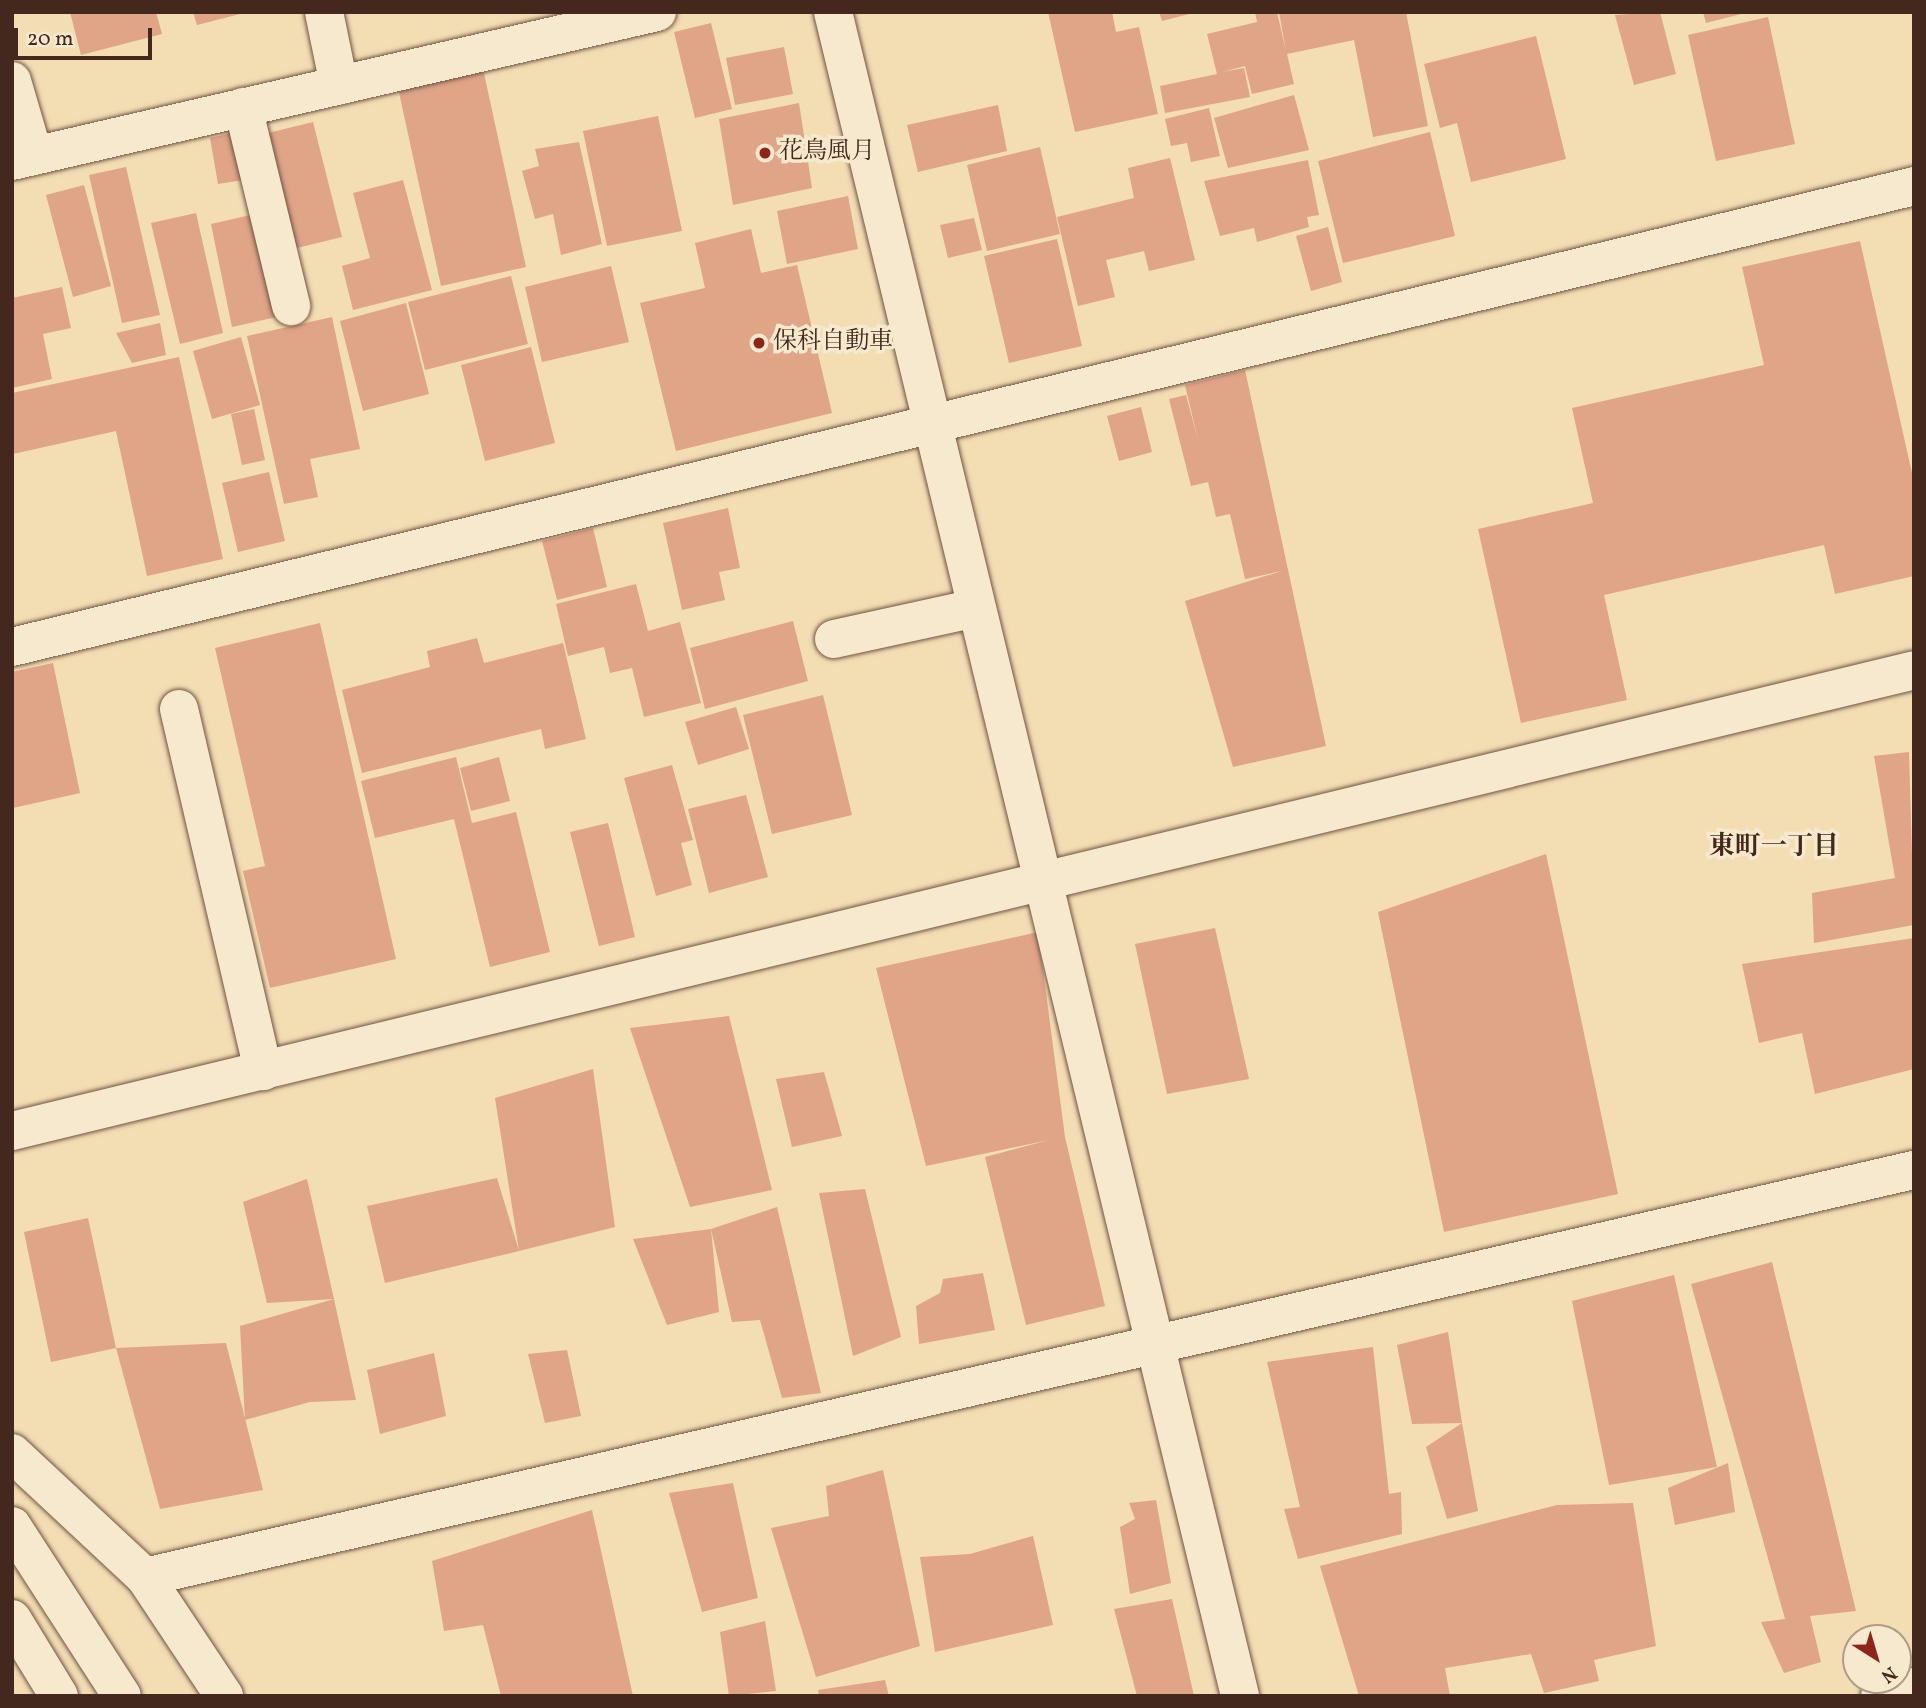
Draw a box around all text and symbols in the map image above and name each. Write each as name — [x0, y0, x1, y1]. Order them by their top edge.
scale bar — [18, 14, 156, 58]
text: 20 m — [27, 25, 73, 54]
place label: 花鳥風月 — [779, 139, 875, 167]
marker: 花鳥風月 — [757, 145, 773, 161]
place label: 保科自動車 — [773, 329, 893, 357]
marker: 保科自動車 — [751, 335, 767, 351]
district label: 東町一丁目 — [1709, 832, 1839, 864]
north arrow — [1842, 1624, 1912, 1694]
text: N — [1875, 1660, 1902, 1689]

